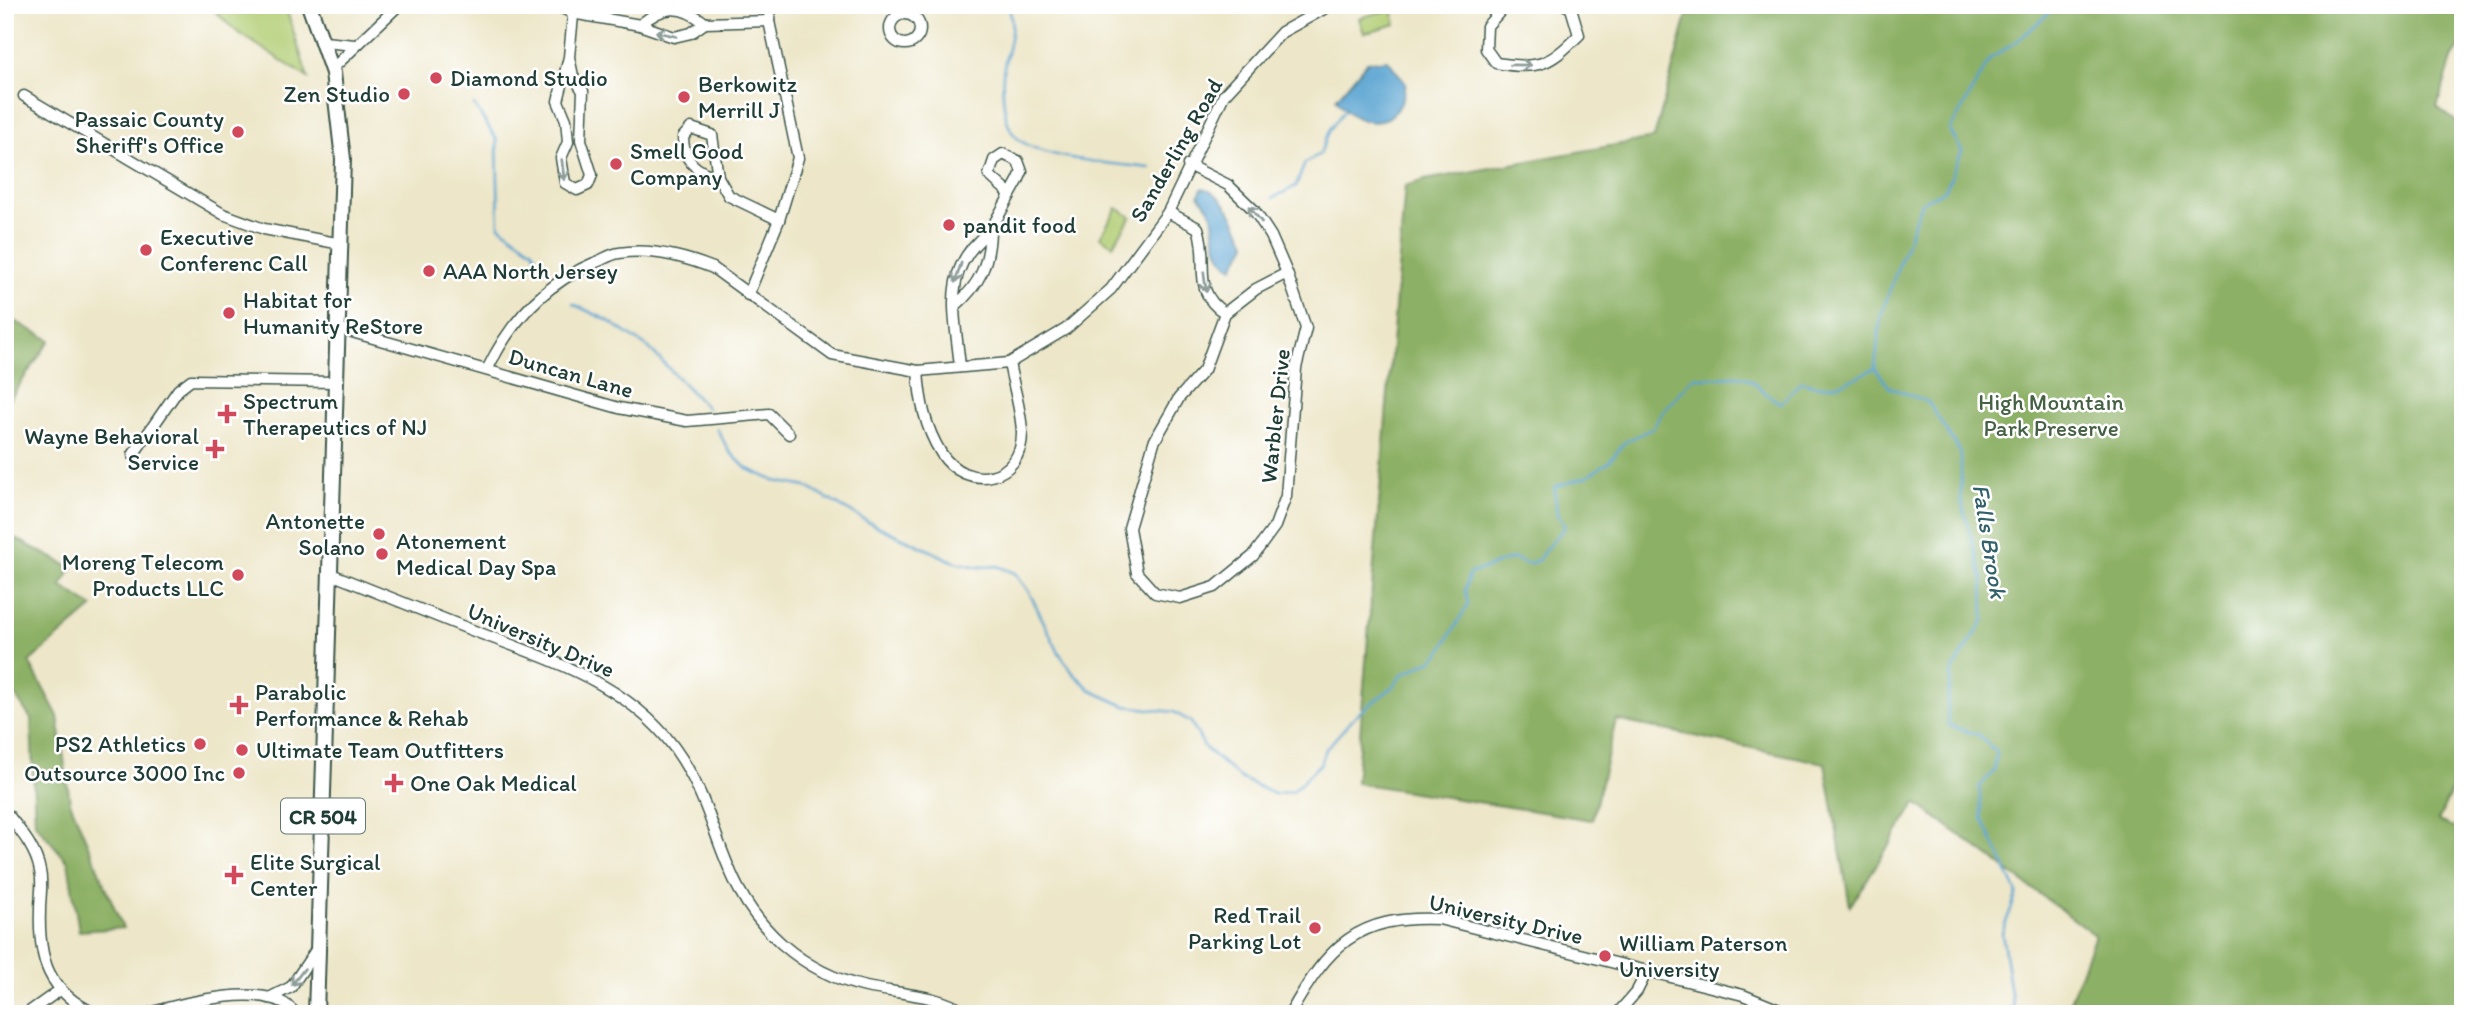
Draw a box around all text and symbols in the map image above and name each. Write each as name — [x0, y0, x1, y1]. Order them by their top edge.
one-way arrow — [655, 26, 678, 40]
one-way arrow — [1509, 58, 1532, 72]
place label: Diamond Studio — [450, 64, 608, 92]
marker: Diamond Studio — [428, 70, 444, 86]
place label: Berkowitz Merrill J — [698, 70, 798, 124]
street label: Sanderling Road — [1124, 73, 1229, 227]
place label: Zen Studio — [284, 80, 390, 108]
marker: Zen Studio — [396, 86, 412, 102]
marker: Berkowitz Merrill J — [676, 89, 692, 105]
place label: Passaic County Sheriff's Office — [74, 105, 224, 159]
marker: Passaic County Sheriff's Office — [230, 124, 246, 140]
place label: Smell Good Company — [630, 137, 744, 191]
marker: Smell Good Company — [608, 156, 624, 172]
one-way arrow — [556, 158, 569, 181]
one-way arrow — [1247, 205, 1263, 223]
place label: pandit food — [963, 211, 1077, 239]
marker: pandit food — [941, 217, 957, 233]
place label: Executive Conferenc Call — [160, 223, 308, 277]
marker: Executive Conferenc Call — [138, 242, 154, 258]
place label: AAA North Jersey — [443, 257, 618, 285]
one-way arrow — [951, 261, 963, 283]
marker: AAA North Jersey — [421, 263, 437, 279]
one-way arrow — [1198, 270, 1211, 293]
place label: Habitat for Humanity ReStore — [243, 286, 423, 340]
marker: Habitat for Humanity ReStore — [221, 305, 237, 321]
street label: Duncan Lane — [505, 342, 637, 404]
street label: Warbler Drive — [1254, 347, 1296, 485]
place label: Spectrum Therapeutics of NJ — [243, 387, 427, 441]
park label: High Mountain Park Preserve — [1978, 388, 2124, 442]
marker: Spectrum Therapeutics of NJ — [217, 404, 237, 424]
place label: Wayne Behavioral Service — [24, 422, 199, 476]
marker: Wayne Behavioral Service — [205, 439, 225, 459]
water label: Falls Brook — [1967, 482, 2014, 602]
place label: Antonette Solano — [265, 507, 365, 561]
marker: Antonette Solano — [371, 526, 387, 542]
place label: Atonement Medical Day Spa — [396, 527, 556, 581]
marker: Atonement Medical Day Spa — [374, 546, 390, 562]
place label: Moreng Telecom Products LLC — [62, 548, 224, 602]
marker: Moreng Telecom Products LLC — [230, 567, 246, 583]
street label: University Drive — [463, 596, 619, 684]
place label: Parabolic Performance & Rehab — [255, 678, 469, 732]
marker: Parabolic Performance & Rehab — [229, 695, 249, 715]
place label: PS2 Athletics — [55, 730, 186, 758]
marker: PS2 Athletics — [192, 736, 208, 752]
place label: Ultimate Team Outfitters — [256, 736, 504, 764]
marker: Ultimate Team Outfitters — [234, 742, 250, 758]
place label: Outsource 3000 Inc — [24, 759, 225, 787]
marker: Outsource 3000 Inc — [231, 765, 247, 781]
place label: One Oak Medical — [410, 769, 577, 797]
marker: One Oak Medical — [384, 773, 404, 793]
road number: CR 504 — [281, 798, 365, 834]
place label: Elite Surgical Center — [250, 848, 381, 902]
marker: Elite Surgical Center — [224, 865, 244, 885]
street label: University Drive — [1426, 888, 1586, 950]
place label: Red Trail Parking Lot — [1188, 901, 1301, 955]
marker: Red Trail Parking Lot — [1307, 920, 1323, 936]
place label: William Paterson University — [1619, 929, 1787, 983]
marker: William Paterson University — [1597, 948, 1613, 964]
one-way arrow — [291, 968, 306, 986]

